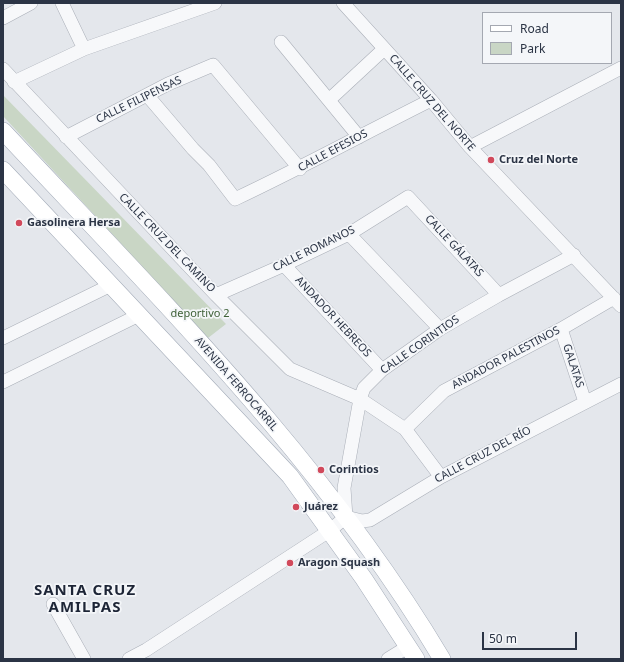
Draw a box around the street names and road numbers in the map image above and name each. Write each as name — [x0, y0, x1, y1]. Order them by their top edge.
street label: CALLE CRUZ DEL NORTE — [386, 52, 478, 154]
street label: CALLE FILIPENSAS — [94, 74, 184, 126]
street label: CALLE EFESIOS — [296, 127, 370, 175]
street label: CALLE CRUZ DEL CAMINO — [116, 191, 218, 295]
street label: CALLE GÁLATAS — [422, 212, 486, 280]
street label: CALLE ROMANOS — [271, 223, 357, 275]
street label: ANDADOR HEBREOS — [292, 274, 374, 360]
street label: CALLE CORINTIOS — [378, 313, 462, 377]
street label: ANDADOR PALESTINOS — [450, 324, 562, 392]
street label: AVENIDA FERROCARRIL — [192, 334, 280, 434]
street label: GALATAS — [560, 342, 586, 390]
street label: CALLE CRUZ DEL RÍO — [432, 424, 534, 486]

